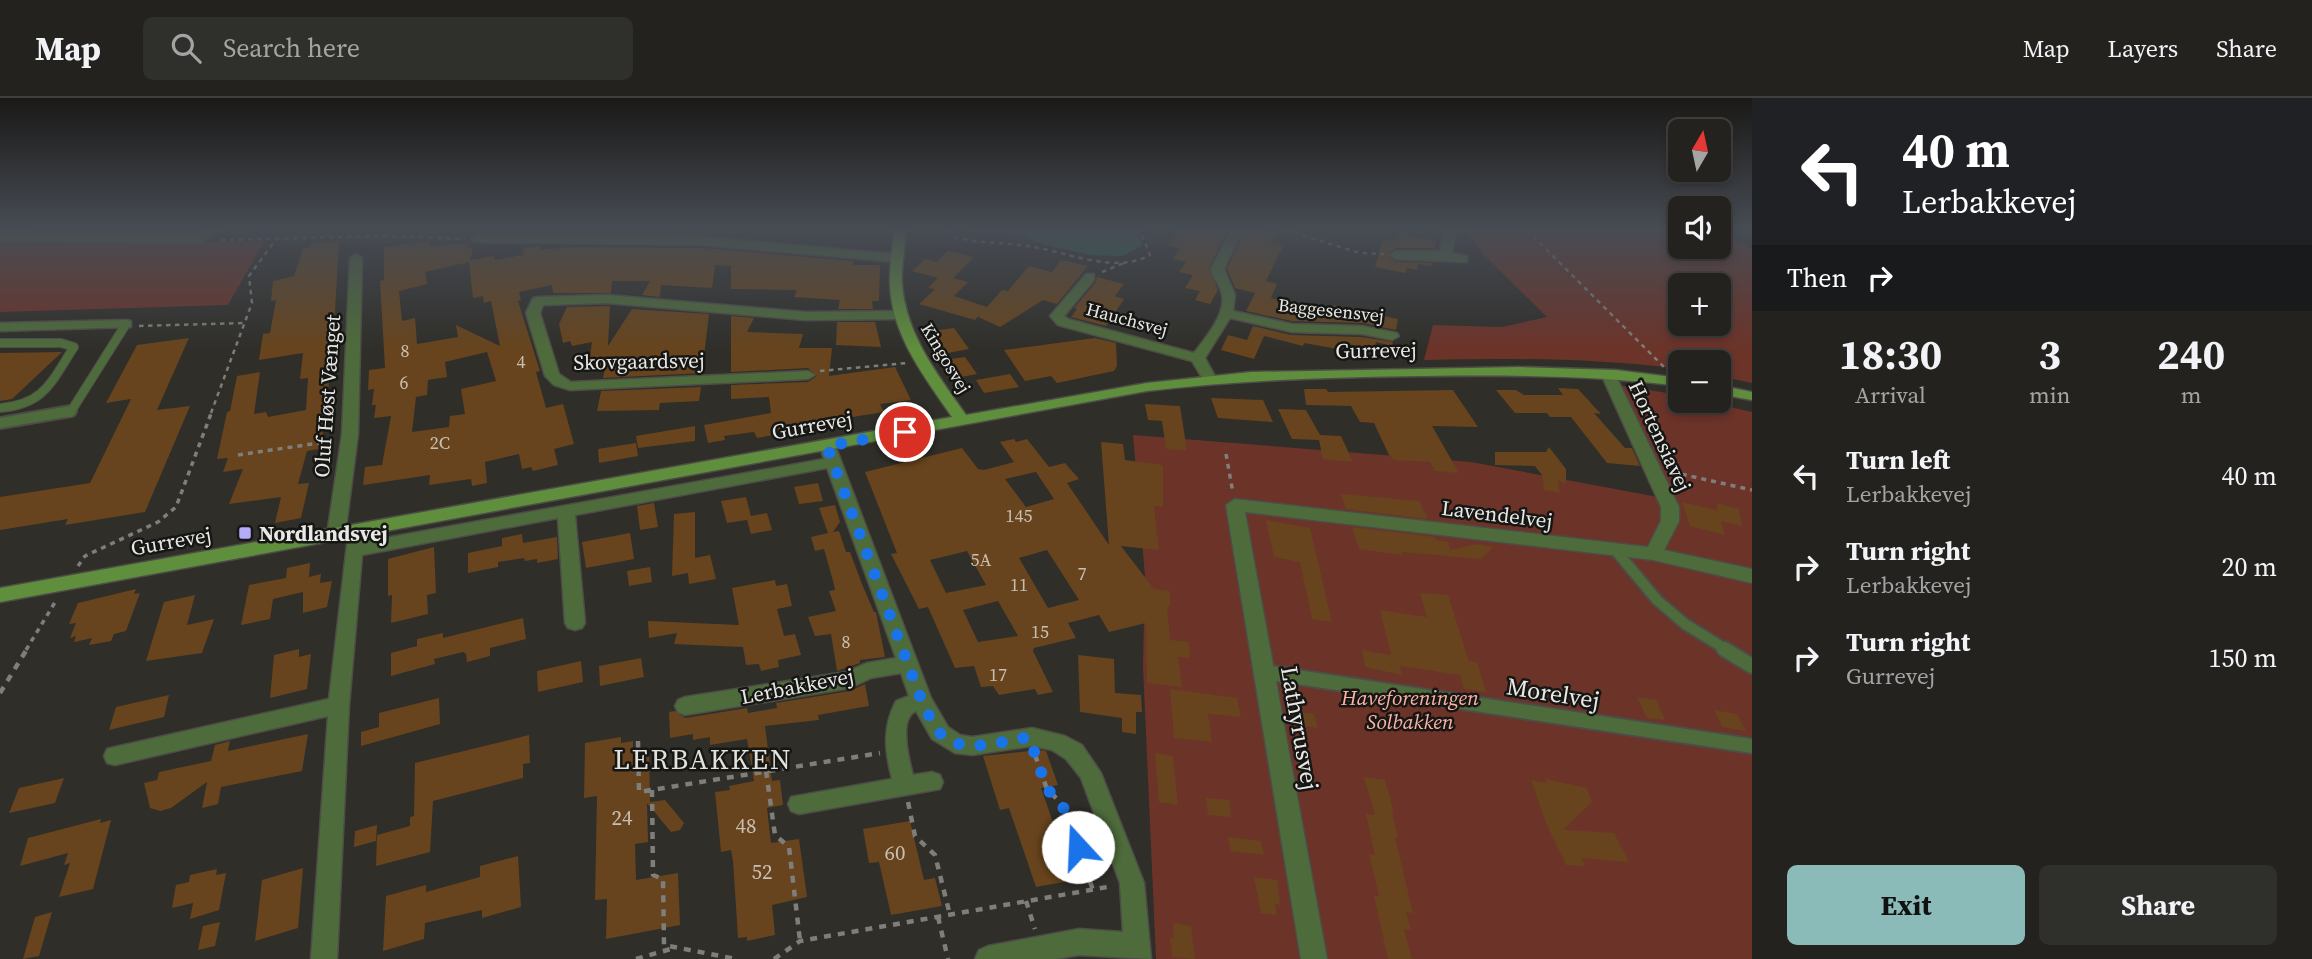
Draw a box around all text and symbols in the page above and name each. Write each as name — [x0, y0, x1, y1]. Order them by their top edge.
search box — [143, 17, 633, 80]
text: Map — [35, 26, 101, 71]
icon: search — [167, 29, 205, 67]
text: Search here — [223, 30, 360, 66]
text: Map — [2023, 32, 2070, 65]
text: Layers — [2108, 32, 2178, 65]
text: Share — [2216, 32, 2277, 65]
text: 40 m — [1902, 116, 2010, 183]
north arrow — [1668, 119, 1731, 182]
map controls — [1668, 119, 1731, 413]
icon: left — [1787, 126, 1878, 217]
text: Lerbakkevej — [1902, 180, 2076, 224]
button: sound — [1668, 196, 1731, 259]
icon: right — [1861, 259, 1899, 297]
text: Then — [1787, 260, 1847, 296]
button: + — [1668, 273, 1731, 336]
street label: Baggesensvej — [1277, 292, 1385, 328]
street label: Hauchsvej — [1083, 296, 1171, 342]
street label: Oluf Høst Vænget — [307, 313, 347, 478]
street label: Kingosvej — [915, 318, 977, 398]
text: 18:30 — [1839, 325, 1942, 383]
text: 3 — [2038, 325, 2061, 383]
text: 240 — [2157, 325, 2225, 383]
street label: Gurrevej — [1335, 335, 1417, 365]
house number: 8 — [401, 338, 410, 363]
street label: Skovgaardsvej — [573, 345, 705, 377]
house number: 4 — [517, 349, 526, 374]
button: − — [1668, 350, 1731, 413]
house number: 6 — [400, 370, 409, 395]
street label: Hortensiavej — [1622, 376, 1698, 496]
text: Arrival — [1855, 379, 1926, 411]
text: min — [2029, 379, 2070, 411]
text: m — [2181, 379, 2202, 411]
pin — [875, 402, 935, 462]
street label: Gurrevej — [769, 404, 855, 446]
icon: arrive — [886, 413, 924, 451]
house number: 2C — [430, 430, 450, 455]
text: Turn left — [1846, 442, 1950, 478]
icon: left — [1787, 457, 1825, 495]
text: 40 m — [2222, 458, 2277, 494]
text: Lerbakkevej — [1846, 478, 1971, 510]
street label: Lavendelvej — [1440, 493, 1554, 535]
house number: 145 — [1006, 503, 1033, 528]
place label: Nordlandsvej — [259, 519, 388, 548]
street label: Gurrevej — [128, 520, 214, 562]
marker: Nordlandsvej — [237, 525, 253, 541]
text: Turn right — [1846, 533, 1970, 569]
house number: 5A — [971, 547, 992, 572]
icon: right — [1787, 548, 1825, 586]
text: 20 m — [2222, 549, 2277, 585]
house number: 7 — [1078, 561, 1087, 586]
text: Lerbakkevej — [1846, 569, 1971, 601]
house number: 11 — [1010, 572, 1028, 597]
house number: 15 — [1031, 619, 1049, 644]
text: Turn right — [1846, 624, 1970, 660]
house number: 8 — [842, 629, 851, 654]
icon: right — [1787, 639, 1825, 677]
text: 150 m — [2209, 640, 2277, 676]
text: Gurrevej — [1846, 660, 1935, 692]
street label: Lerbakkevej — [738, 661, 856, 711]
house number: 17 — [989, 662, 1007, 687]
street label: Lathyrusvej — [1273, 663, 1327, 793]
street label: Morelvej — [1504, 669, 1602, 717]
park label: Haveforeningen Solbakken — [1340, 683, 1479, 736]
district label: LERBAKKEN — [613, 740, 793, 778]
house number: 24 — [612, 803, 633, 832]
position arrow — [1041, 810, 1115, 884]
house number: 48 — [736, 811, 757, 840]
house number: 60 — [885, 838, 906, 867]
house number: 52 — [752, 857, 773, 886]
button: Exit — [1787, 865, 2025, 945]
button: Share — [2039, 865, 2277, 945]

